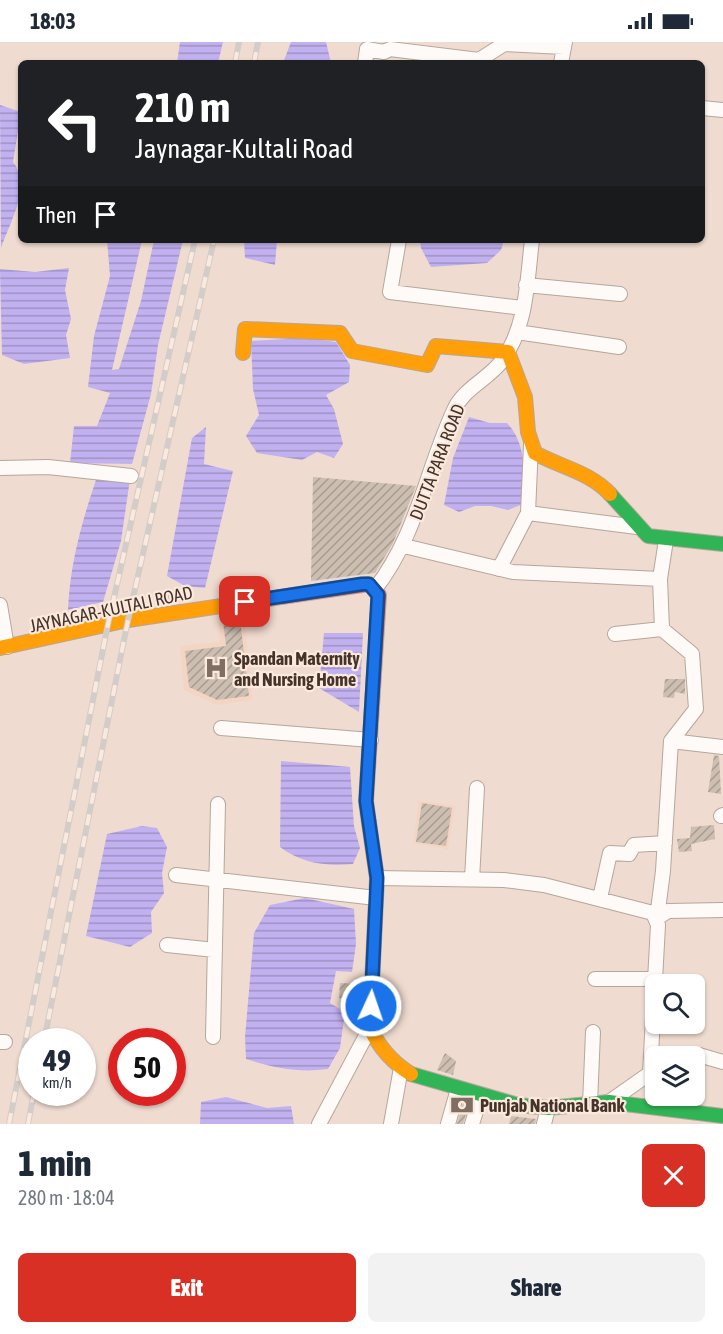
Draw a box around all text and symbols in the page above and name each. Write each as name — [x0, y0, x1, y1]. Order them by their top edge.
text: 18:03 — [30, 8, 76, 34]
text: 210 m — [135, 83, 230, 131]
icon: left — [36, 84, 114, 162]
text: Jaynagar-Kultali Road — [135, 133, 353, 164]
icon: arrive — [89, 198, 122, 231]
text: Then — [36, 202, 77, 228]
street label: DUTTA PARA ROAD — [405, 401, 469, 523]
pin — [219, 576, 270, 627]
street label: JAYNAGAR-KULTALI ROAD — [28, 581, 194, 637]
icon: arrive — [228, 585, 261, 618]
place label: Spandan Maternity and Nursing Home — [234, 648, 360, 690]
hospital icon: Spandan Maternity and Nursing Home — [203, 655, 229, 681]
position arrow — [339, 974, 403, 1038]
map controls — [645, 974, 705, 1106]
button: search — [645, 974, 705, 1034]
speed limit sign: 50 — [108, 1028, 186, 1106]
text: 49 — [43, 1043, 71, 1077]
button: layers — [645, 1046, 705, 1106]
text: km/h — [42, 1074, 72, 1091]
bank icon: Punjab National Bank — [449, 1092, 475, 1118]
place label: Punjab National Bank — [480, 1095, 625, 1116]
text: 1 min — [18, 1142, 92, 1184]
button: close — [642, 1144, 705, 1207]
text: 280 m · 18:04 — [18, 1186, 115, 1209]
button: Exit — [18, 1253, 356, 1322]
button: Share — [368, 1253, 705, 1322]

